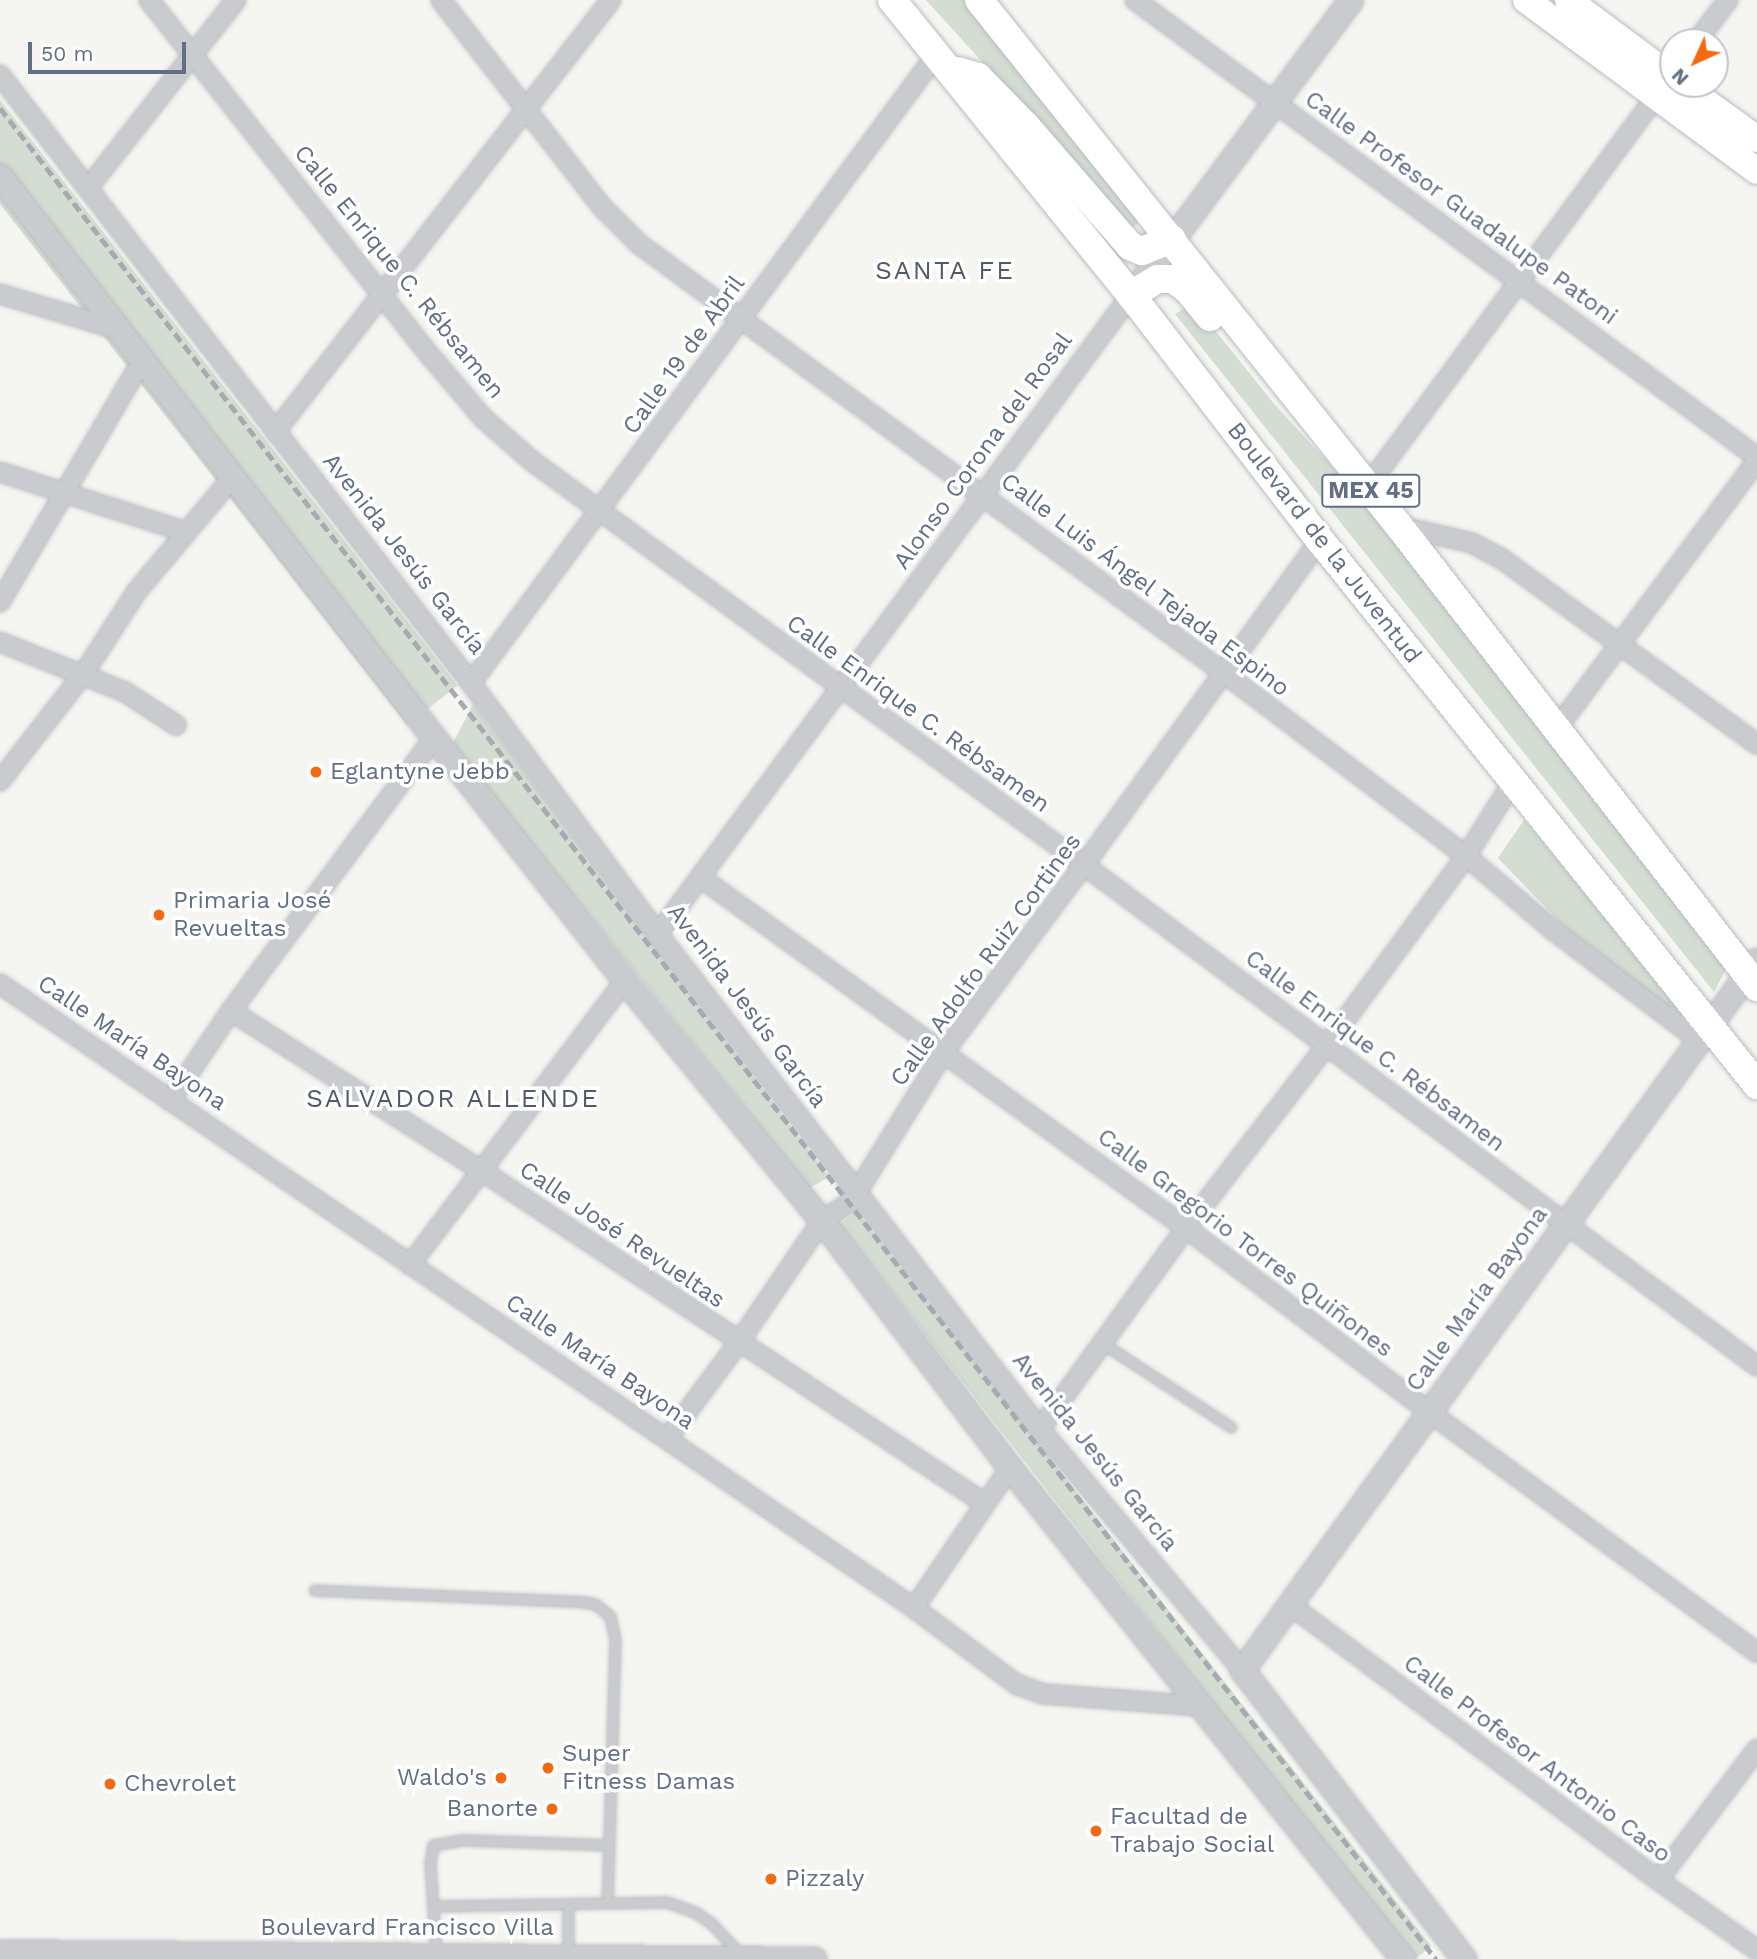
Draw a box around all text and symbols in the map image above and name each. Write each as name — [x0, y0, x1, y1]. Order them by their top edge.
scale bar — [32, 28, 189, 72]
north arrow — [1659, 28, 1729, 98]
text: 50 m — [41, 41, 93, 66]
text: N — [1667, 64, 1693, 90]
street label: Calle Profesor Guadalupe Patoni — [1299, 85, 1623, 331]
street label: Calle Enrique C. Rébsamen — [288, 139, 510, 405]
district label: SANTA FE — [876, 255, 1014, 287]
street label: Calle 19 de Abril — [616, 269, 752, 441]
street label: Alonso Corona del Rosal — [887, 326, 1079, 576]
street label: Boulevard de la Juventud — [1220, 416, 1428, 670]
street label: Avenida Jesús García — [316, 447, 492, 661]
street label: Calle Luis Ángel Tejada Espino — [994, 466, 1296, 704]
road number: MEX 45 — [1320, 471, 1422, 510]
street label: Calle Enrique C. Rébsamen — [781, 609, 1055, 819]
place label: Eglantyne Jebb — [330, 758, 510, 786]
marker: Eglantyne Jebb — [308, 764, 324, 780]
street label: Calle Adolfo Ruiz Cortines — [884, 828, 1088, 1092]
place label: Primaria José Revueltas — [173, 887, 333, 943]
street label: Avenida Jesús García — [661, 898, 833, 1114]
marker: Primaria José Revueltas — [151, 907, 167, 923]
street label: Calle Enrique C. Rébsamen — [1239, 944, 1511, 1158]
street label: Calle María Bayona — [32, 969, 232, 1117]
district label: SALVADOR ALLENDE — [308, 1083, 598, 1115]
street label: Calle Gregorio Torres Quiñones — [1091, 1122, 1399, 1364]
street label: Calle José Revueltas — [513, 1155, 731, 1315]
street label: Calle María Bayona — [1400, 1201, 1554, 1397]
street label: Calle María Bayona — [500, 1288, 700, 1436]
street label: Avenida Jesús García — [1006, 1346, 1184, 1558]
street label: Calle Profesor Antonio Caso — [1397, 1649, 1677, 1869]
place label: Super Fitness Damas — [562, 1740, 735, 1796]
marker: Super Fitness Damas — [540, 1760, 556, 1776]
place label: Waldo's — [397, 1764, 487, 1792]
place label: Chevrolet — [124, 1770, 236, 1798]
marker: Waldo's — [493, 1770, 509, 1786]
marker: Chevrolet — [102, 1776, 118, 1792]
place label: Banorte — [447, 1795, 538, 1823]
marker: Banorte — [544, 1801, 560, 1817]
place label: Facultad de Trabajo Social — [1110, 1803, 1274, 1859]
marker: Facultad de Trabajo Social — [1088, 1823, 1104, 1839]
place label: Pizzaly — [785, 1865, 864, 1893]
marker: Pizzaly — [763, 1871, 779, 1887]
street label: Boulevard Francisco Villa — [260, 1914, 554, 1942]

